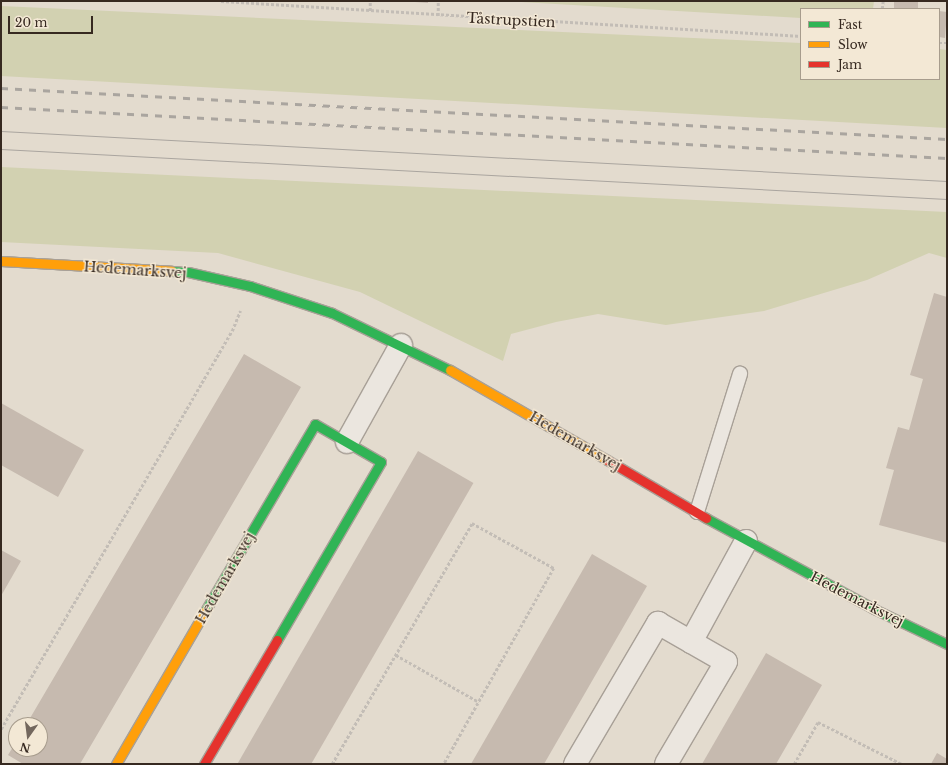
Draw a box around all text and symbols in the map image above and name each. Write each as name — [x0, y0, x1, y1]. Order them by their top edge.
scale bar — [10, 8, 95, 34]
legend — [800, 8, 940, 80]
street label: Tåstrupstien — [466, 9, 556, 31]
text: 20 m — [15, 15, 47, 30]
text: Fast — [838, 17, 862, 32]
text: Slow — [838, 37, 867, 52]
text: Jam — [838, 57, 862, 72]
street label: Hedemarksvej — [83, 258, 187, 282]
street label: Hedemarksvej — [526, 408, 624, 474]
street label: Hedemarksvej — [192, 529, 258, 627]
street label: Hedemarksvej — [807, 568, 907, 630]
north arrow — [8, 717, 48, 757]
text: N — [19, 740, 32, 756]

